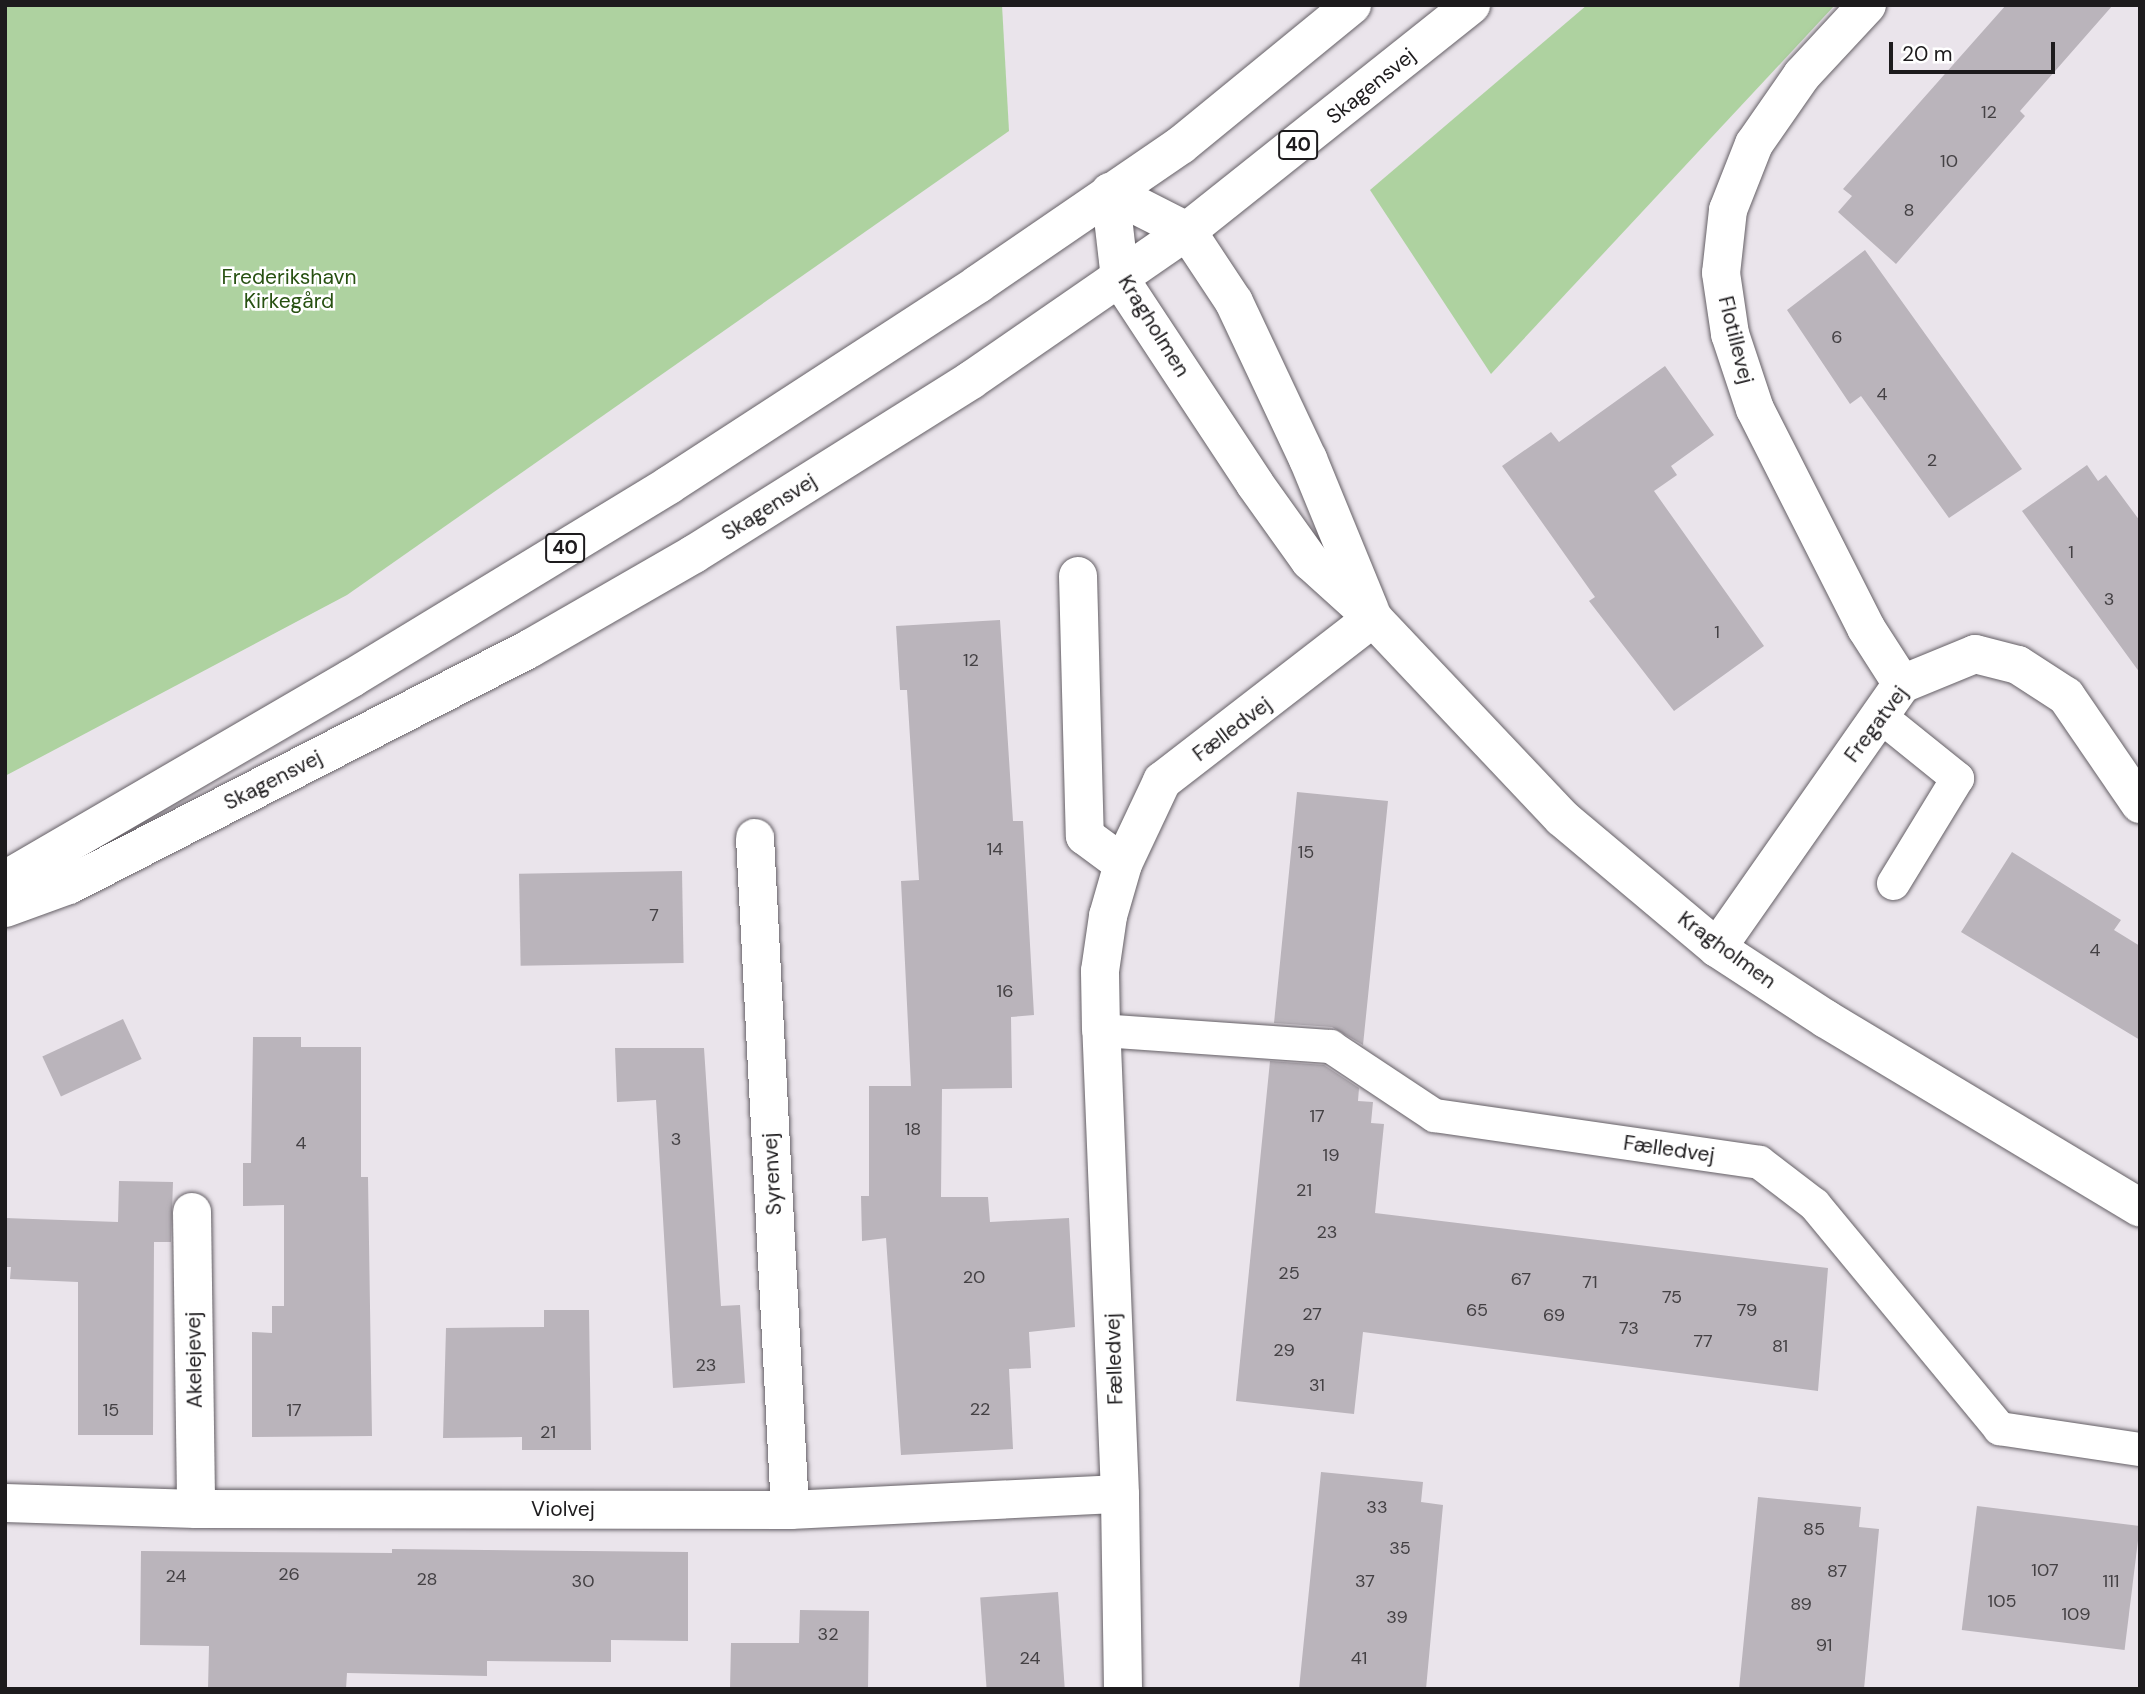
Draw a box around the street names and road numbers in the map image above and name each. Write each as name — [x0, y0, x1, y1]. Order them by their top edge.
street label: Skagensvej — [1322, 43, 1420, 129]
road number: 40 — [1277, 130, 1319, 160]
street label: Kragholmen — [1113, 271, 1195, 381]
street label: Flotillevej — [1713, 293, 1759, 387]
street label: Skagensvej — [717, 468, 821, 546]
road number: 40 — [544, 533, 586, 564]
street label: Fregatvej — [1839, 681, 1913, 767]
street label: Fælledvej — [1188, 691, 1276, 767]
street label: Skagensvej — [220, 745, 326, 815]
street label: Kragholmen — [1673, 906, 1781, 994]
street label: Fælledvej — [1622, 1130, 1716, 1168]
street label: Syrenvej — [757, 1132, 787, 1216]
street label: Akelejevej — [181, 1312, 207, 1408]
street label: Fælledvej — [1100, 1313, 1128, 1405]
street label: Violvej — [531, 1496, 595, 1522]

